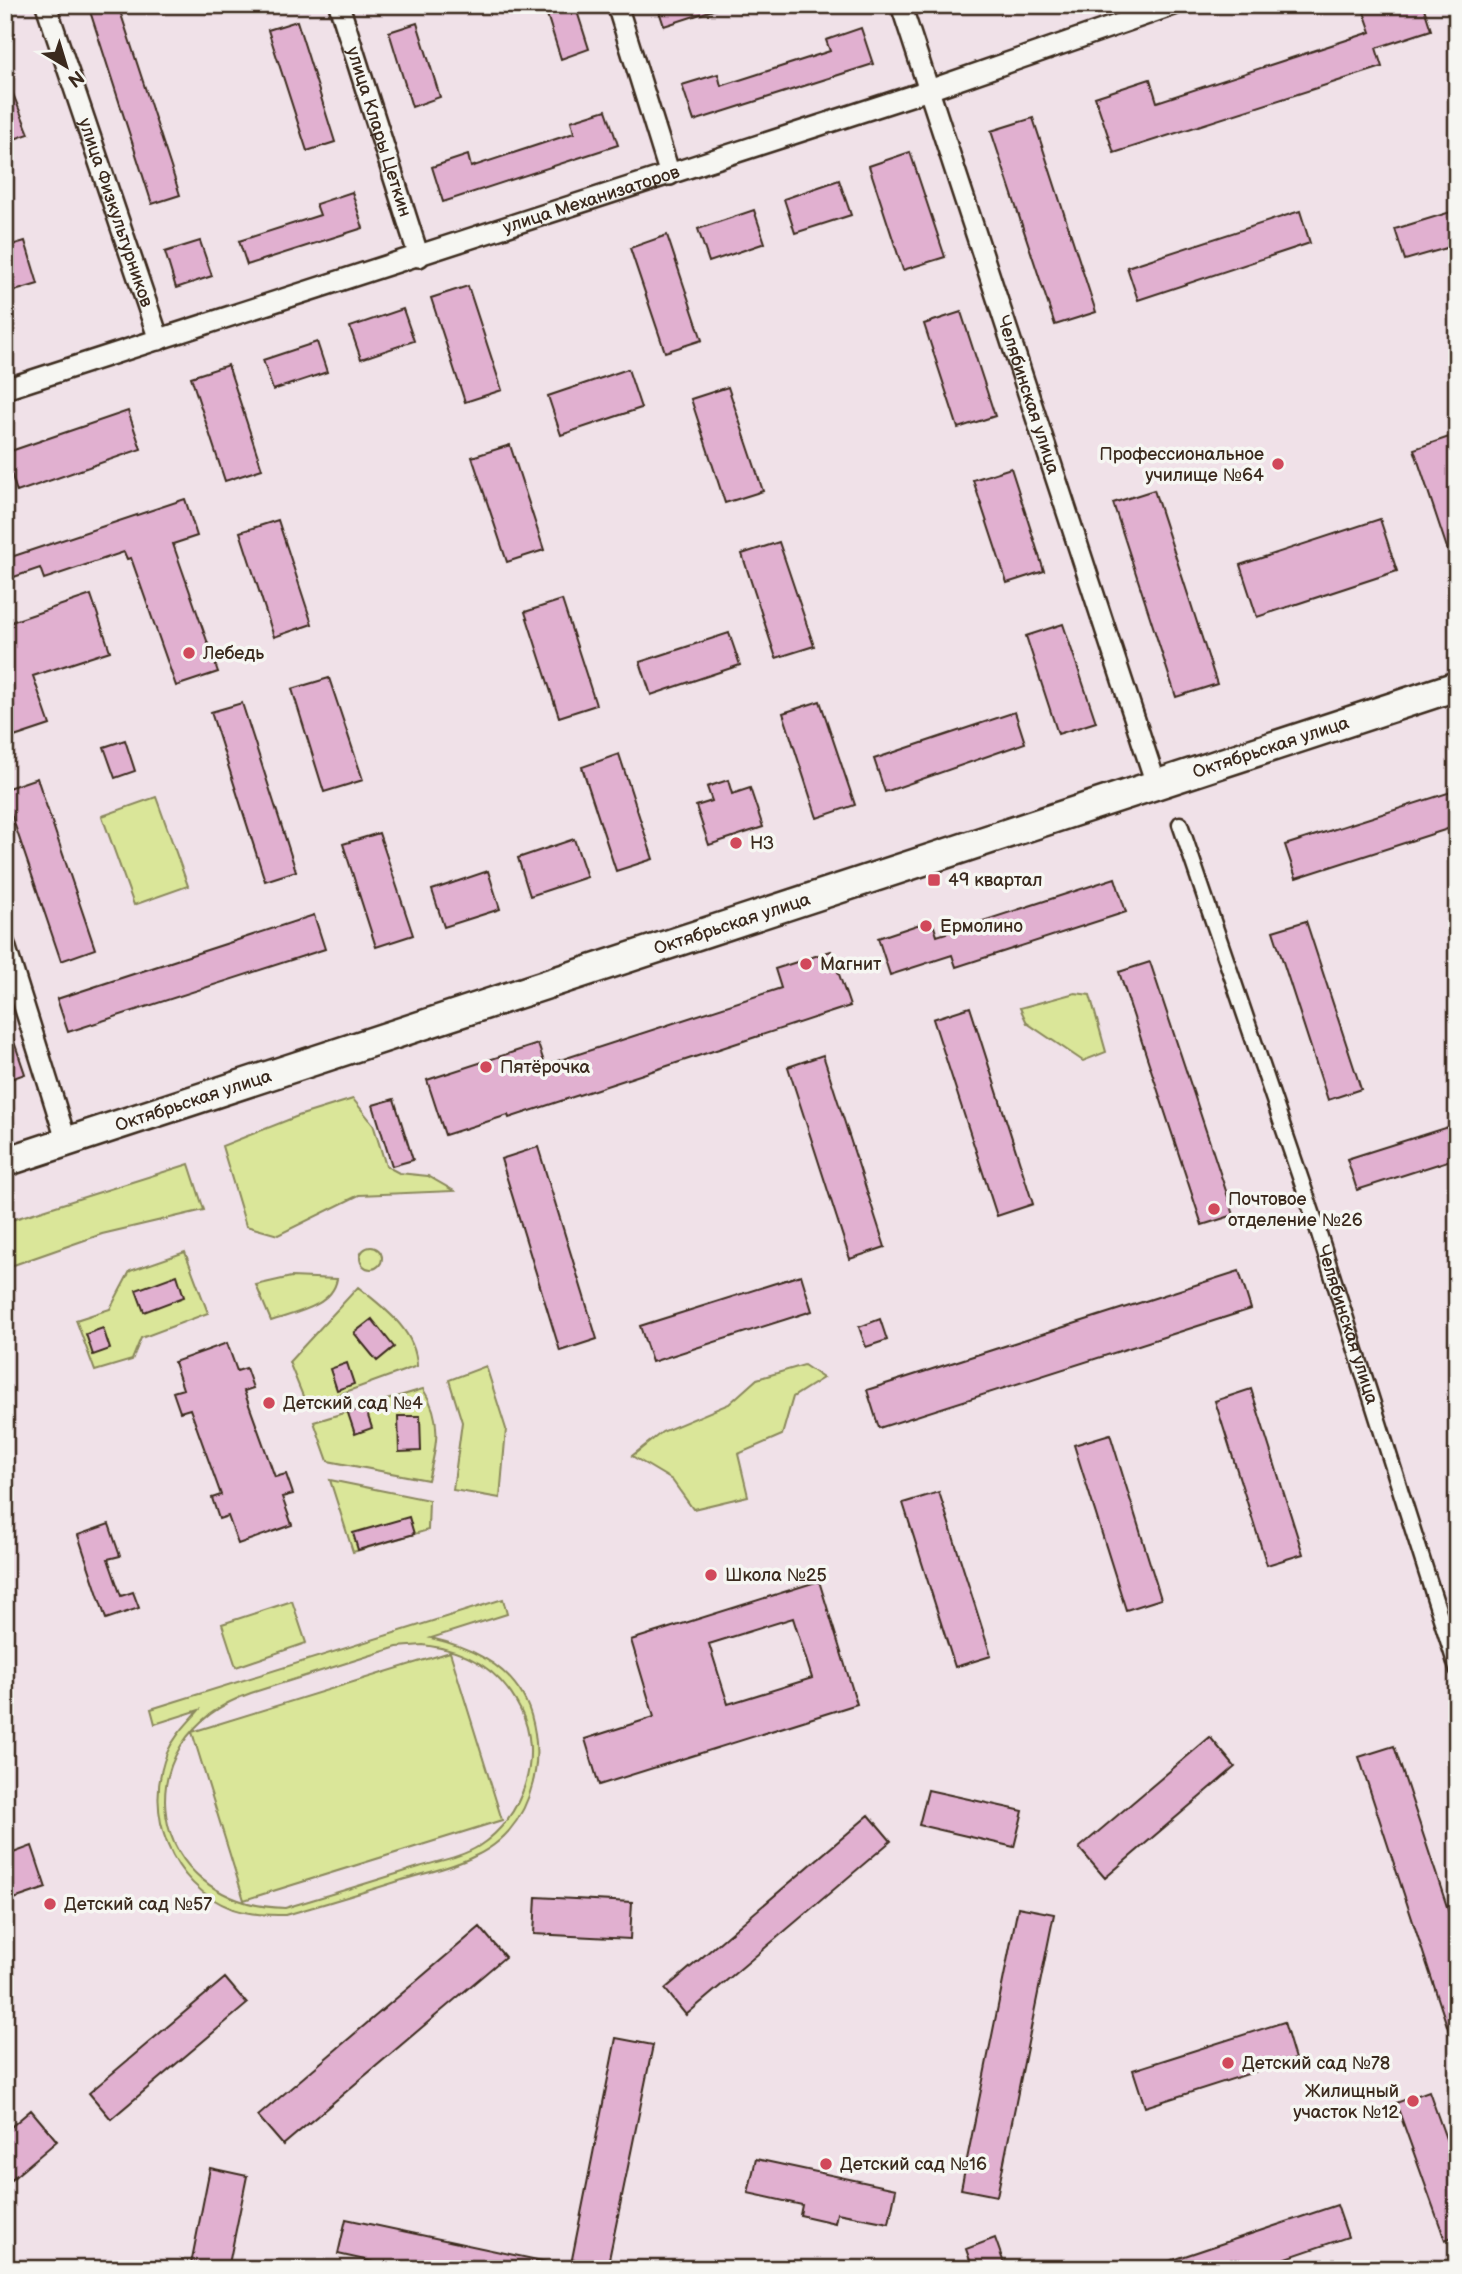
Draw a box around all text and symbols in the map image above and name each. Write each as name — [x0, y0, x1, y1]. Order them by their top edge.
north arrow — [32, 32, 102, 102]
street label: улица Клары Цеткин — [342, 44, 416, 220]
text: N — [63, 65, 88, 92]
street label: улица Физкультурников — [74, 115, 157, 310]
street label: улица Механизаторов — [500, 161, 683, 238]
street label: Челябинская улица — [992, 313, 1064, 477]
place label: Профессиональное училище №64 — [1099, 444, 1264, 486]
marker: Профессиональное училище №64 — [1270, 456, 1286, 472]
place label: Лебедь — [202, 643, 264, 664]
marker: Лебедь — [181, 645, 197, 661]
street label: Октябрьская улица — [1190, 712, 1352, 783]
place label: НЗ — [750, 833, 774, 854]
marker: НЗ — [728, 835, 744, 851]
place label: 49 квартал — [948, 870, 1043, 891]
marker: 49 квартал — [926, 872, 942, 888]
street label: Октябрьская улица — [651, 889, 813, 960]
place label: Ермолино — [940, 916, 1023, 937]
marker: Ермолино — [918, 918, 934, 934]
place label: Магнит — [820, 954, 882, 975]
marker: Магнит — [798, 956, 814, 972]
place label: Пятёрочка — [500, 1057, 591, 1078]
marker: Пятёрочка — [478, 1059, 494, 1075]
street label: Октябрьская улица — [112, 1065, 275, 1136]
place label: Почтовое отделение №26 — [1228, 1189, 1363, 1231]
marker: Почтовое отделение №26 — [1206, 1201, 1222, 1217]
street label: Челябинская улица — [1312, 1243, 1383, 1407]
place label: Детский сад №4 — [283, 1393, 423, 1414]
marker: Детский сад №4 — [261, 1395, 277, 1411]
place label: Школа №25 — [725, 1565, 827, 1586]
marker: Школа №25 — [703, 1567, 719, 1583]
place label: Детский сад №57 — [64, 1894, 212, 1915]
marker: Детский сад №57 — [42, 1896, 58, 1912]
place label: Детский сад №78 — [1242, 2053, 1390, 2074]
marker: Детский сад №78 — [1220, 2055, 1236, 2071]
place label: Жилищный участок №12 — [1293, 2081, 1399, 2123]
marker: Жилищный участок №12 — [1405, 2093, 1421, 2109]
place label: Детский сад №16 — [840, 2154, 987, 2175]
marker: Детский сад №16 — [818, 2156, 834, 2172]

